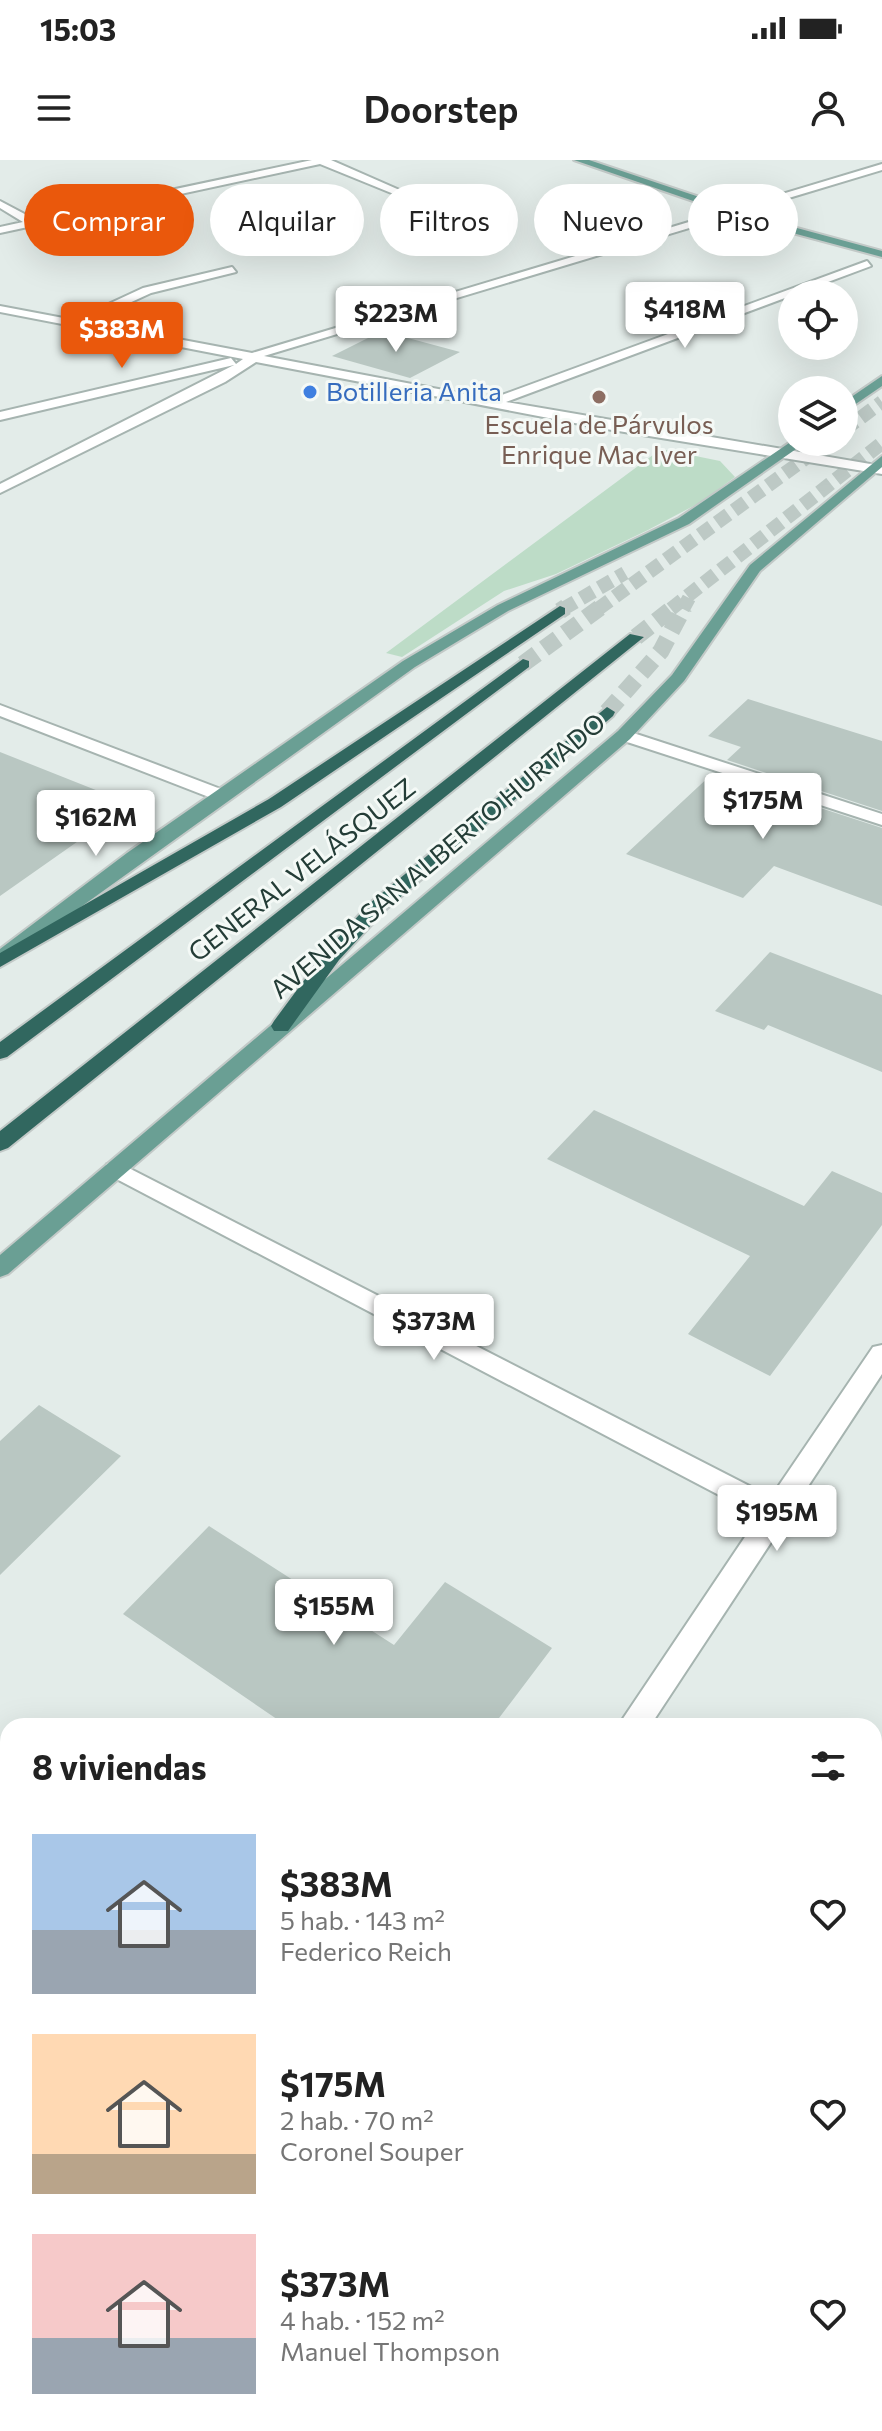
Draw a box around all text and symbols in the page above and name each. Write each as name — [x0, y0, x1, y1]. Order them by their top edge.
text: 15:03 — [40, 10, 116, 47]
icon: menu — [32, 86, 76, 130]
text: Doorstep — [363, 86, 519, 130]
icon: person — [806, 86, 850, 130]
chip: Comprar — [24, 184, 194, 256]
chip: Alquilar — [210, 184, 364, 256]
chip: Filtros — [380, 184, 518, 256]
chip: Nuevo — [534, 184, 672, 256]
chip: Piso — [688, 184, 798, 256]
map controls — [778, 280, 858, 456]
button: locate — [778, 280, 858, 360]
pin: $418M — [629, 282, 741, 350]
pin: $223M — [340, 286, 452, 354]
text: $418M — [643, 292, 727, 323]
text: $223M — [354, 296, 438, 327]
pin: $383M — [66, 302, 178, 370]
text: $383M — [79, 312, 165, 343]
place label: Botilleria Anita — [326, 375, 502, 406]
button: layers — [778, 376, 858, 456]
marker: Botilleria Anita — [301, 383, 319, 401]
marker: Escuela de Párvulos Enrique Mac Iver — [590, 388, 608, 406]
place label: Escuela de Párvulos Enrique Mac Iver — [485, 408, 713, 469]
street label: AVENIDA SAN ALBERTO HURTADO — [263, 706, 611, 1004]
street label: GENERAL VELÁSQUEZ — [182, 771, 421, 967]
pin: $175M — [707, 773, 819, 841]
text: $175M — [722, 783, 804, 814]
pin: $162M — [40, 790, 152, 858]
text: $162M — [55, 800, 137, 831]
pin: $373M — [378, 1294, 490, 1362]
text: $373M — [392, 1304, 476, 1335]
pin: $195M — [721, 1485, 833, 1553]
text: $195M — [736, 1495, 818, 1526]
pin: $155M — [278, 1579, 390, 1647]
text: $155M — [293, 1589, 375, 1620]
icon: filters — [806, 1744, 850, 1788]
text: 8 viviendas — [32, 1745, 207, 1787]
text: $383M — [280, 1862, 393, 1904]
icon: home — [96, 1866, 192, 1962]
icon: heart — [806, 1892, 850, 1936]
text: 5 hab. · 143 m² — [280, 1904, 445, 1935]
text: Federico Reich — [280, 1935, 452, 1966]
text: $175M — [280, 2062, 386, 2104]
icon: home — [96, 2066, 192, 2162]
icon: heart — [806, 2092, 850, 2136]
text: 2 hab. · 70 m² — [280, 2104, 434, 2135]
text: Coronel Souper — [280, 2135, 464, 2166]
text: $373M — [280, 2262, 390, 2304]
icon: home — [96, 2266, 192, 2362]
icon: heart — [806, 2292, 850, 2336]
text: 4 hab. · 152 m² — [280, 2304, 445, 2335]
text: Manuel Thompson — [280, 2335, 500, 2366]

